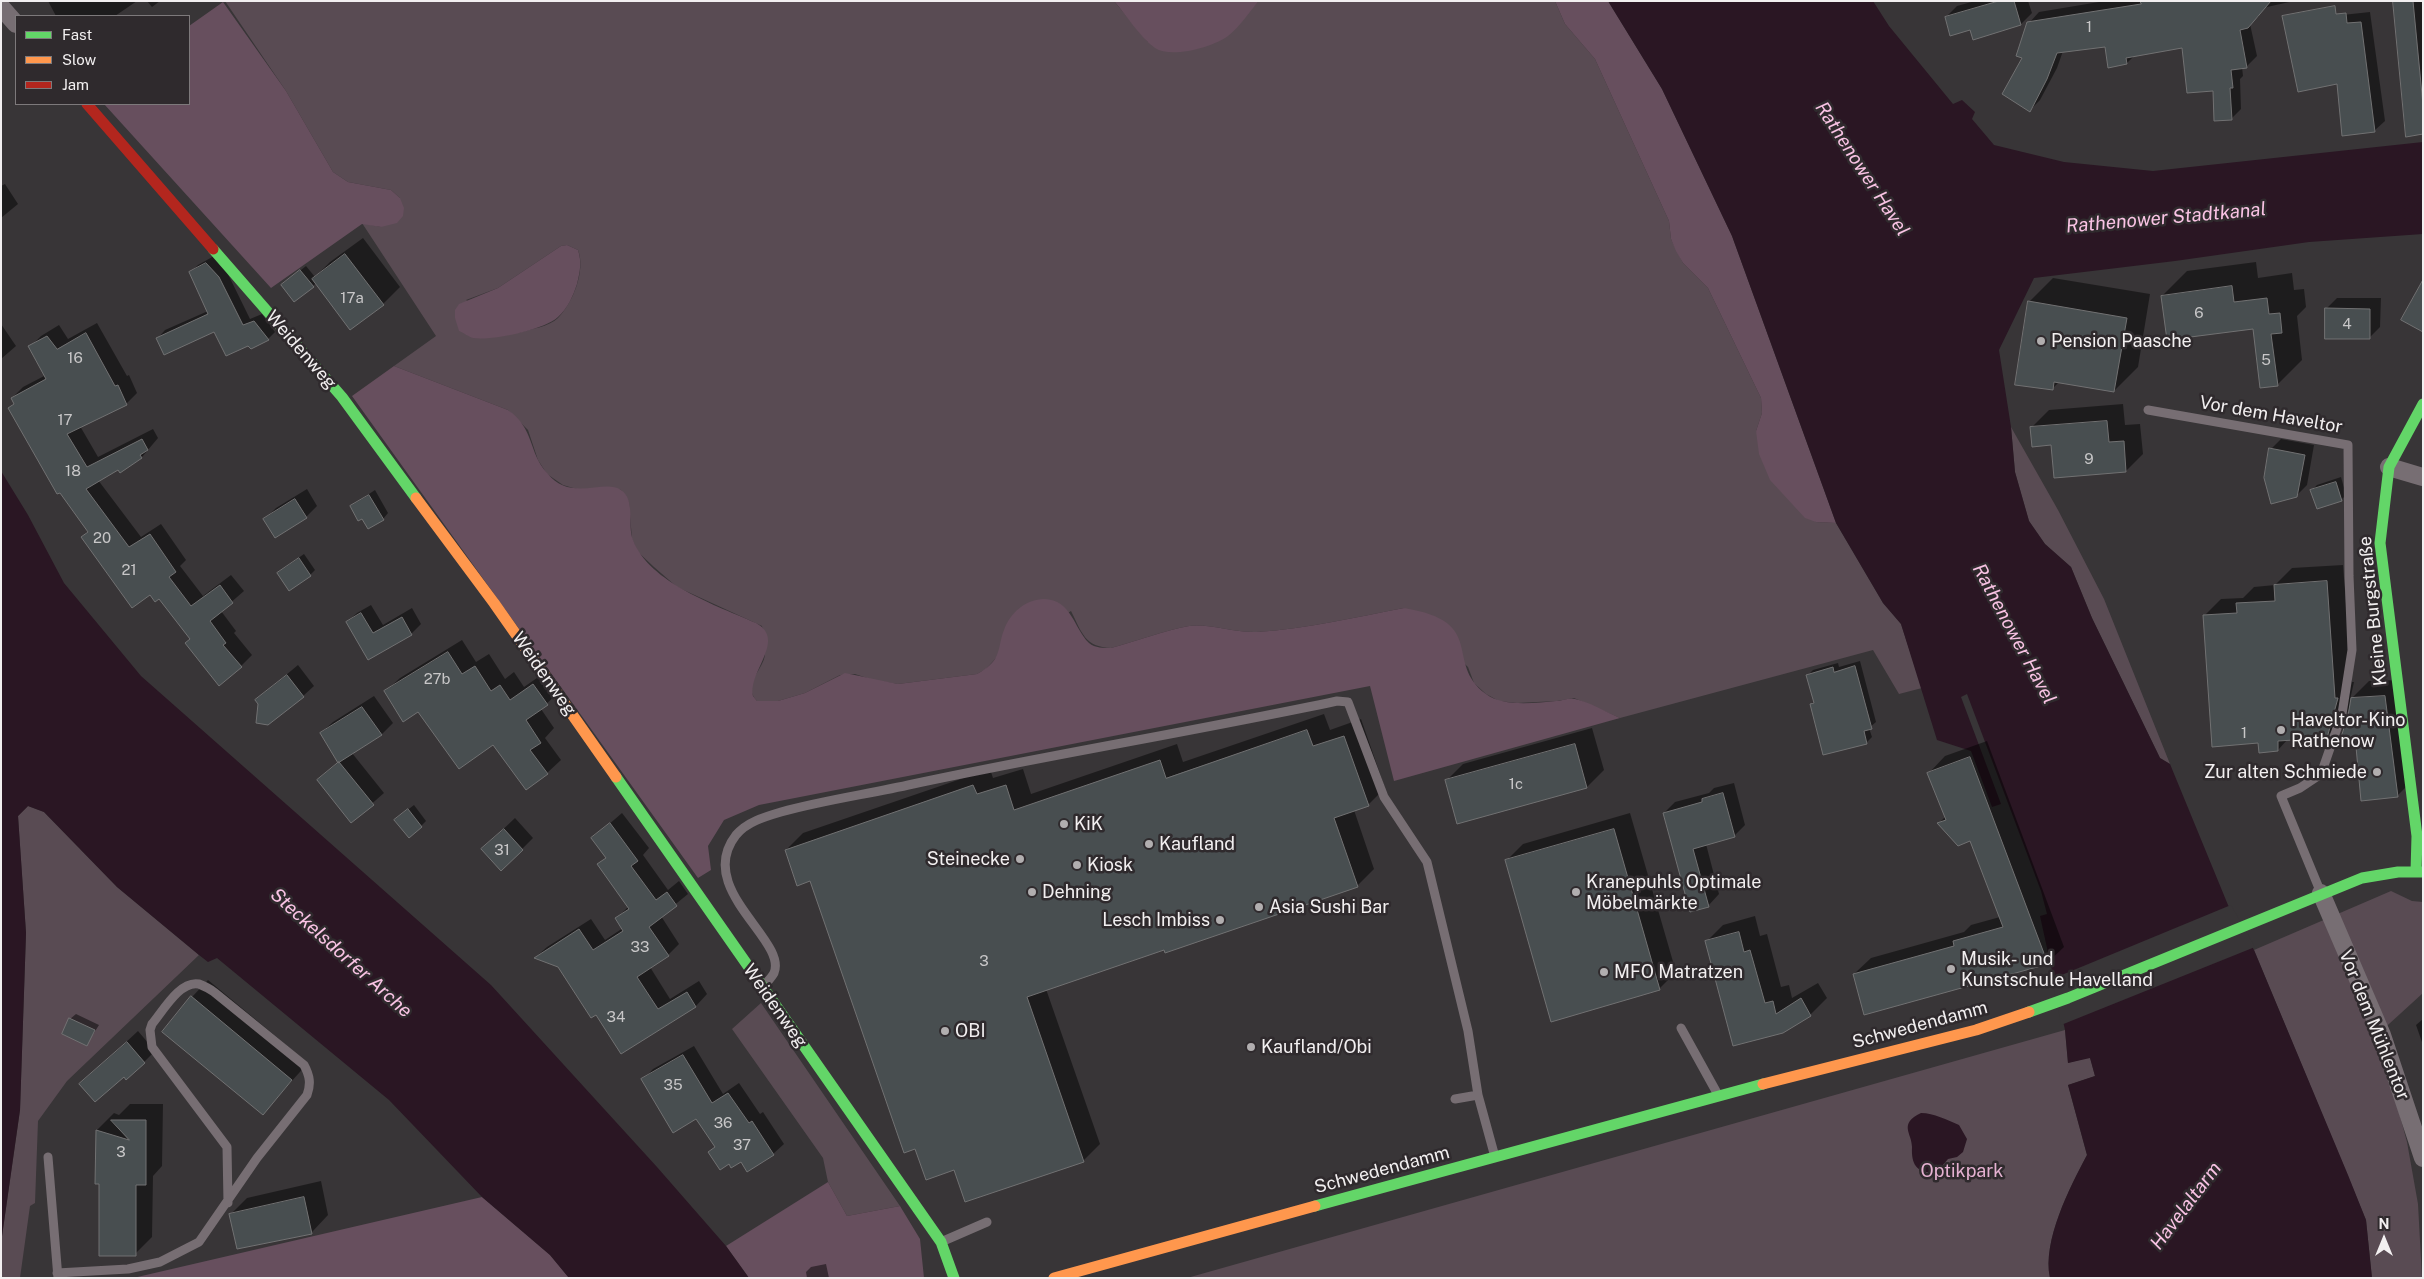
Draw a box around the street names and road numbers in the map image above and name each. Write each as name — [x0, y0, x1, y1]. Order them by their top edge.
street label: Weidenweg — [261, 306, 341, 394]
street label: Vor dem Haveltor — [2198, 392, 2344, 438]
street label: Kleine Burgstraße — [2354, 535, 2392, 687]
street label: Weidenweg — [507, 628, 581, 720]
street label: Vor dem Mühlentor — [2334, 947, 2414, 1103]
street label: Weidenweg — [738, 960, 812, 1052]
street label: Schwedendamm — [1850, 997, 1990, 1053]
street label: Schwedendamm — [1312, 1142, 1452, 1198]

